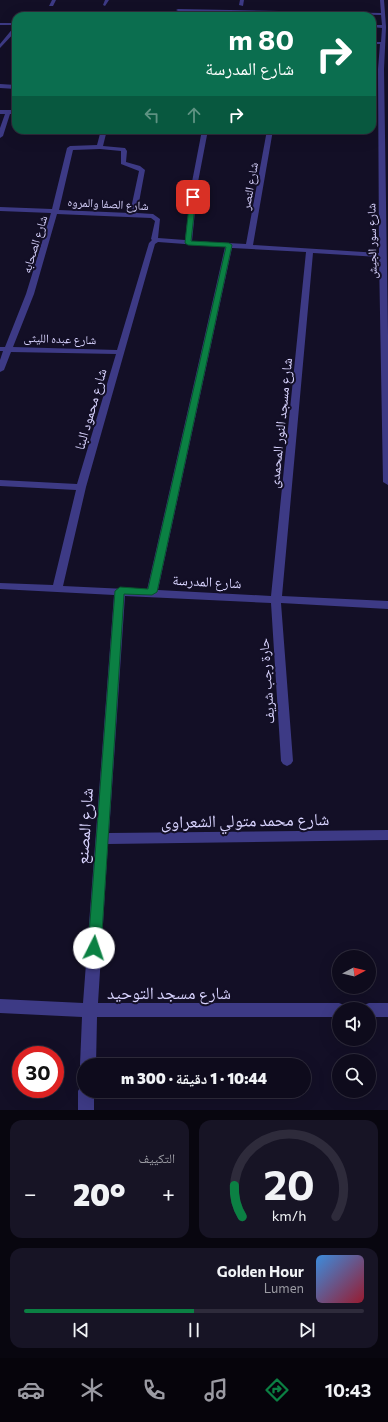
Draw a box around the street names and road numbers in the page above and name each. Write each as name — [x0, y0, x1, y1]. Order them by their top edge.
street label: شارع النصر — [238, 161, 262, 212]
street label: شارع الصفا والمروه — [67, 194, 149, 214]
street label: شارع سور الجيش — [363, 203, 381, 279]
street label: شارع الصحابه — [19, 213, 51, 275]
street label: شارع عبده الليثى — [23, 330, 97, 348]
street label: شارع مسجد النور المحمدى — [265, 357, 297, 489]
street label: شارع محمود البنا — [70, 366, 112, 452]
street label: شارع المدرسة — [172, 571, 242, 593]
street label: حارة رجب شريف — [255, 637, 278, 724]
street label: شارع المصنع — [71, 787, 99, 865]
street label: شارع محمد متولي الشعراوى — [160, 808, 330, 836]
street label: شارع مسجد التوحيد — [107, 982, 231, 1005]

